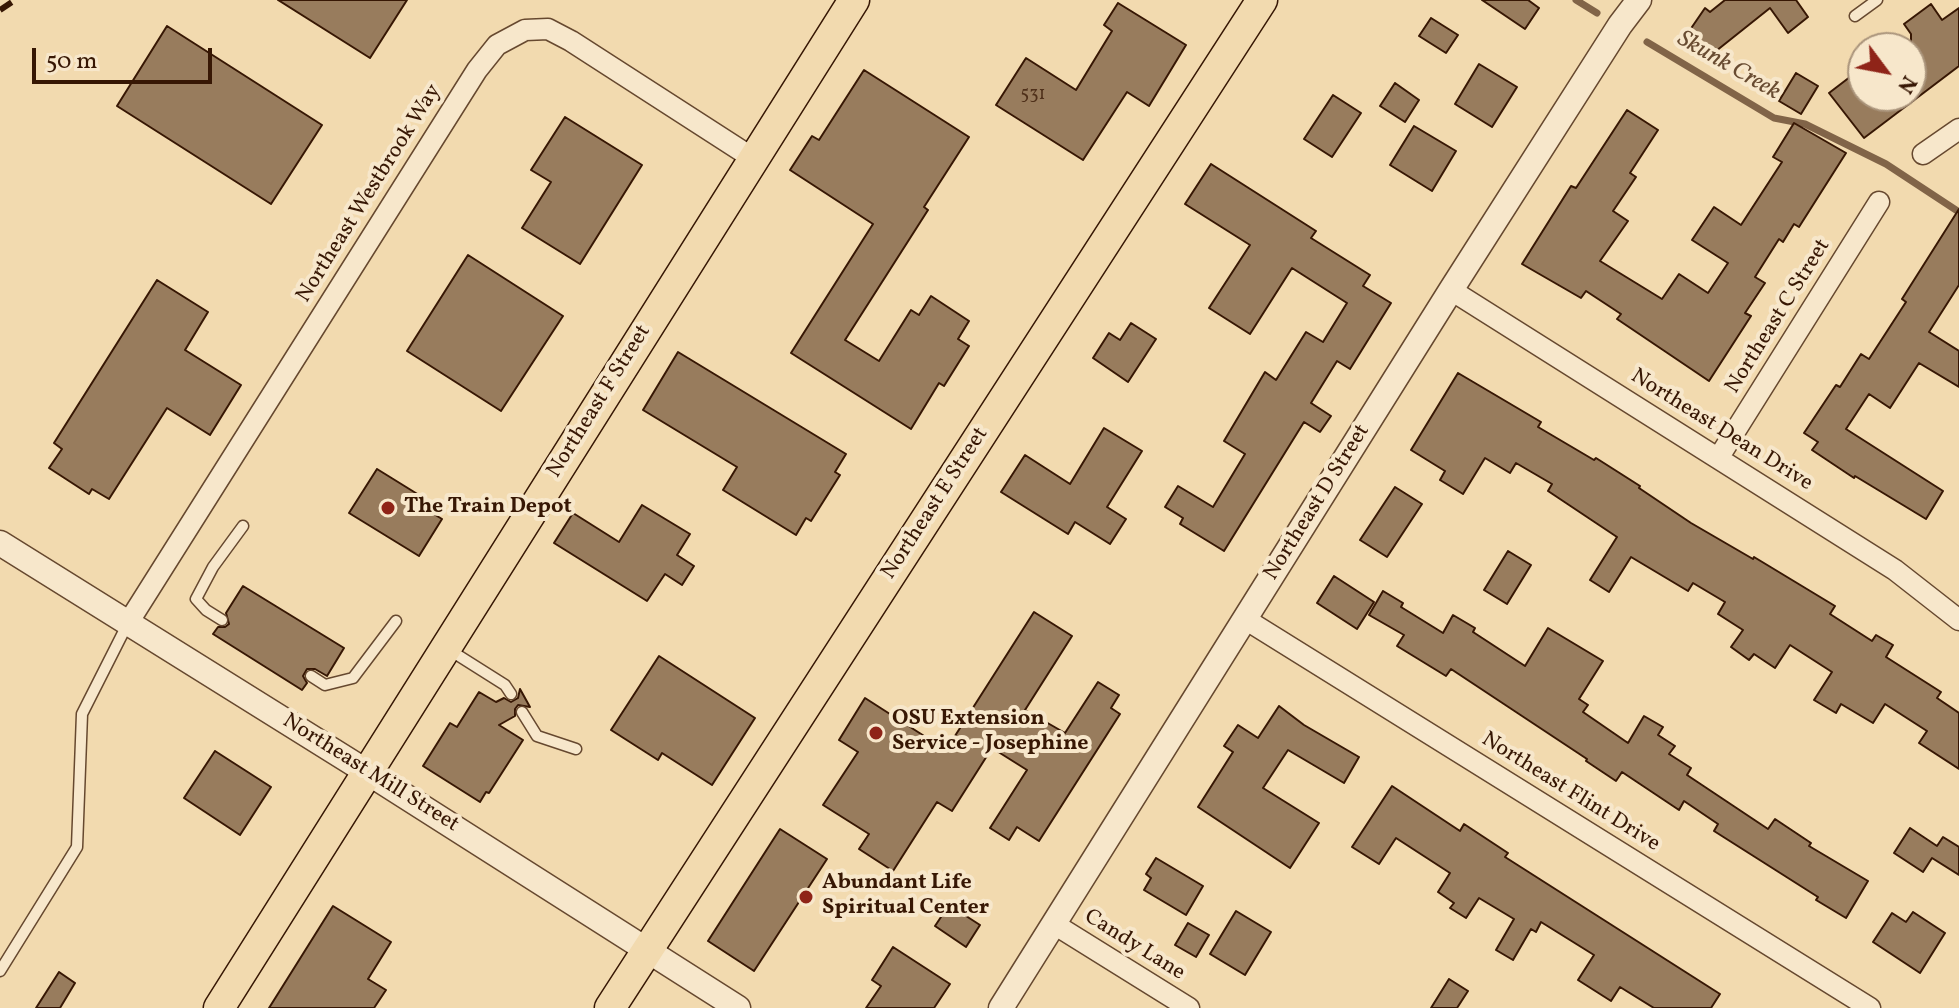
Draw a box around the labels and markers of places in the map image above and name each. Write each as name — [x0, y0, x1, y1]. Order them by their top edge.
place label: The Train Depot — [404, 495, 572, 521]
marker: The Train Depot — [379, 499, 397, 517]
place label: OSU Extension Service - Josephine — [892, 707, 1088, 758]
marker: OSU Extension Service - Josephine — [867, 724, 885, 742]
place label: Abundant Life Spiritual Center — [822, 871, 989, 922]
marker: Abundant Life Spiritual Center — [797, 888, 815, 906]

